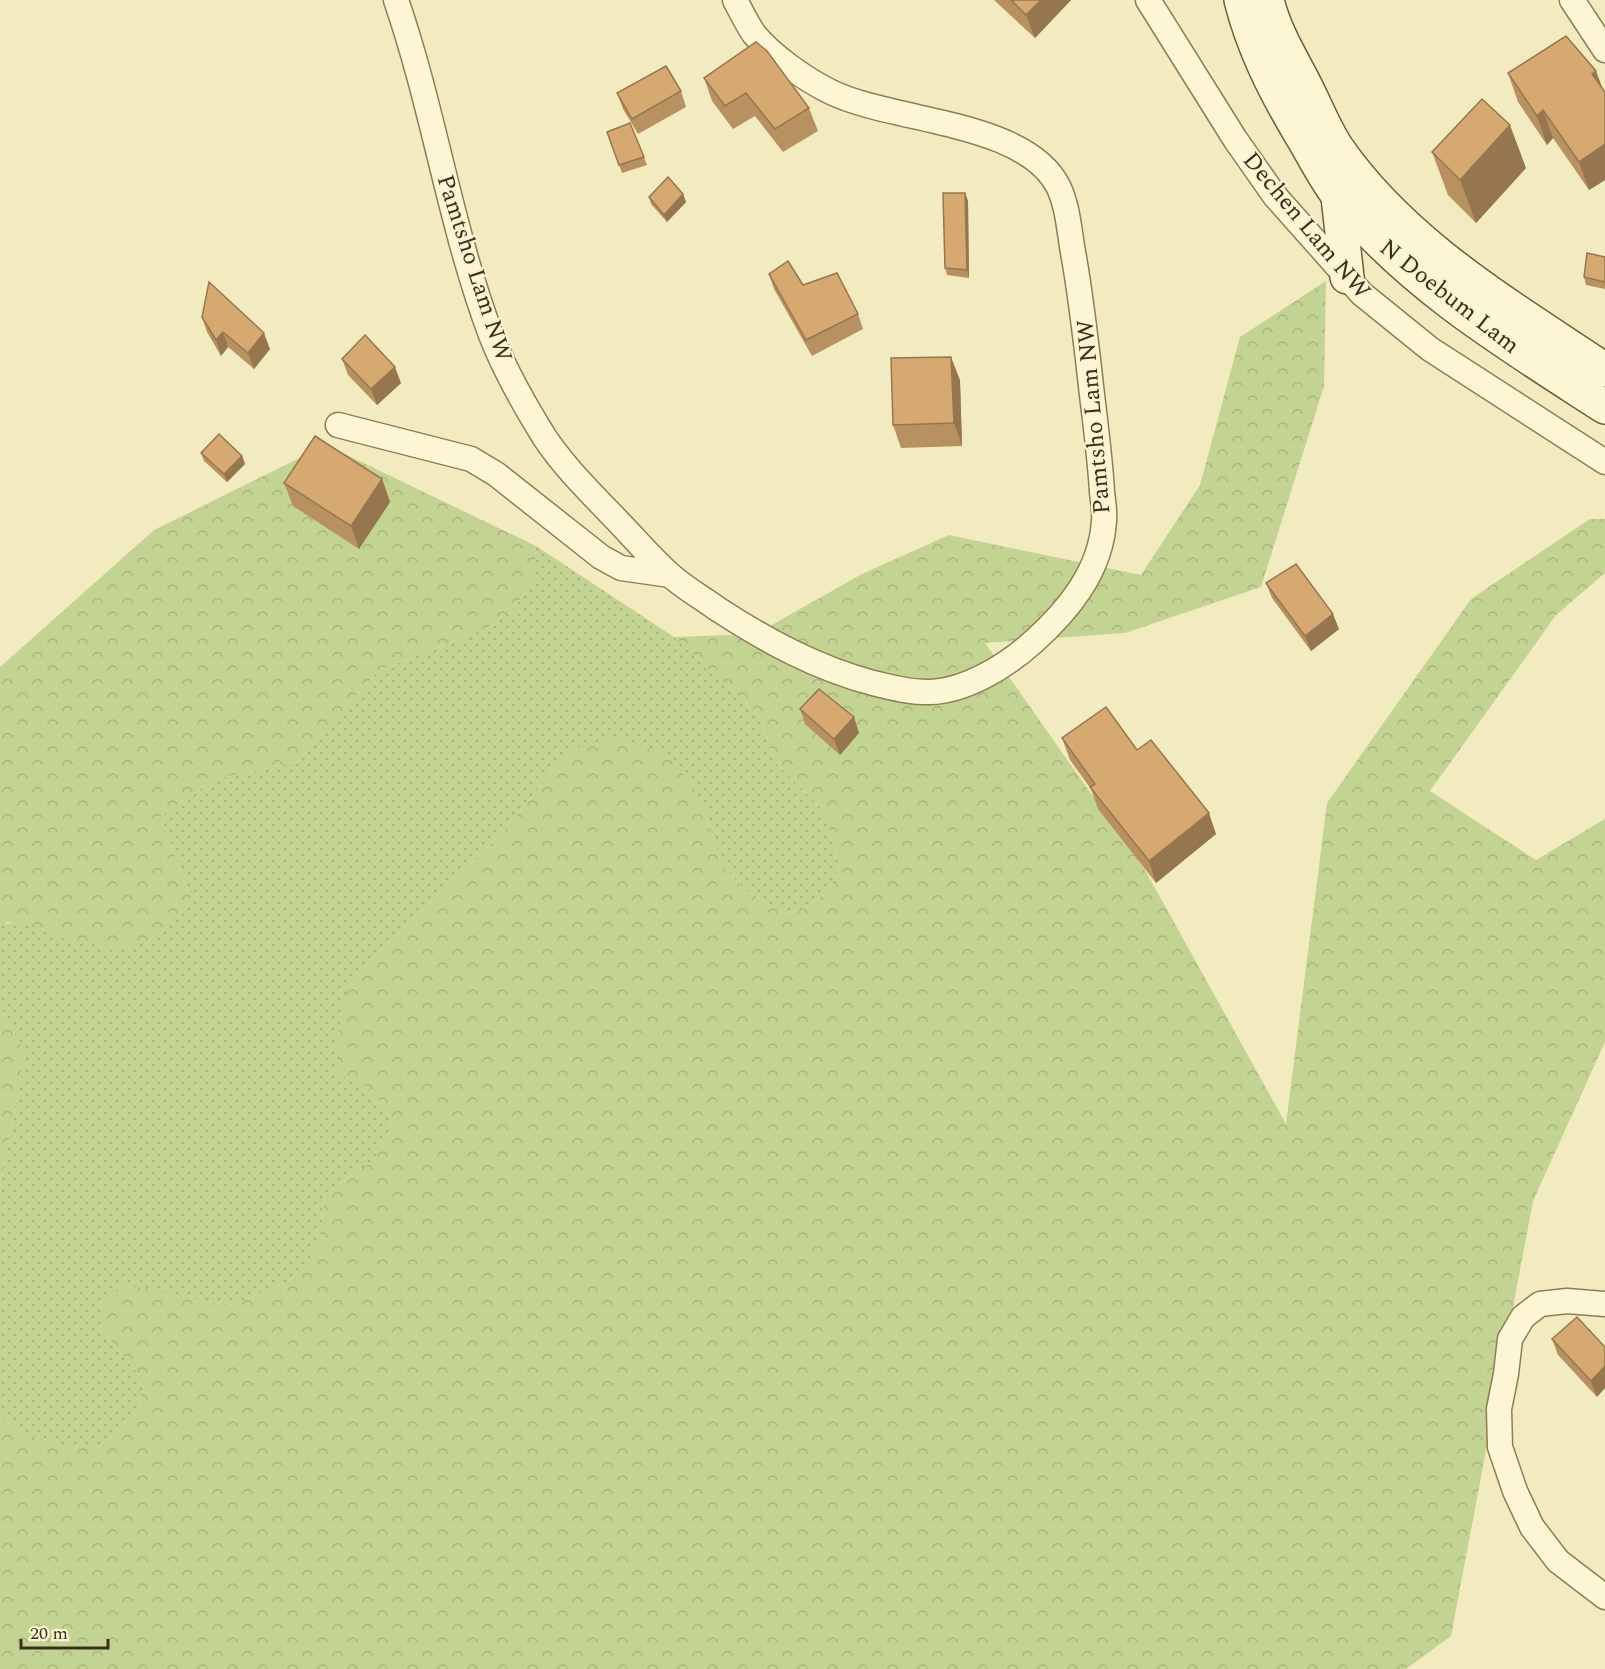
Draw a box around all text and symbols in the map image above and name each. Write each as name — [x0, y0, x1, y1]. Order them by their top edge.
street label: Dechen Lam NW — [1234, 144, 1379, 308]
street label: Pamtsho Lam NW — [427, 170, 521, 367]
street label: N Doebum Lam — [1371, 230, 1527, 363]
street label: Pamtsho Lam NW — [1068, 318, 1120, 516]
scale bar — [21, 1612, 108, 1650]
text: 20 m — [30, 1620, 68, 1647]

